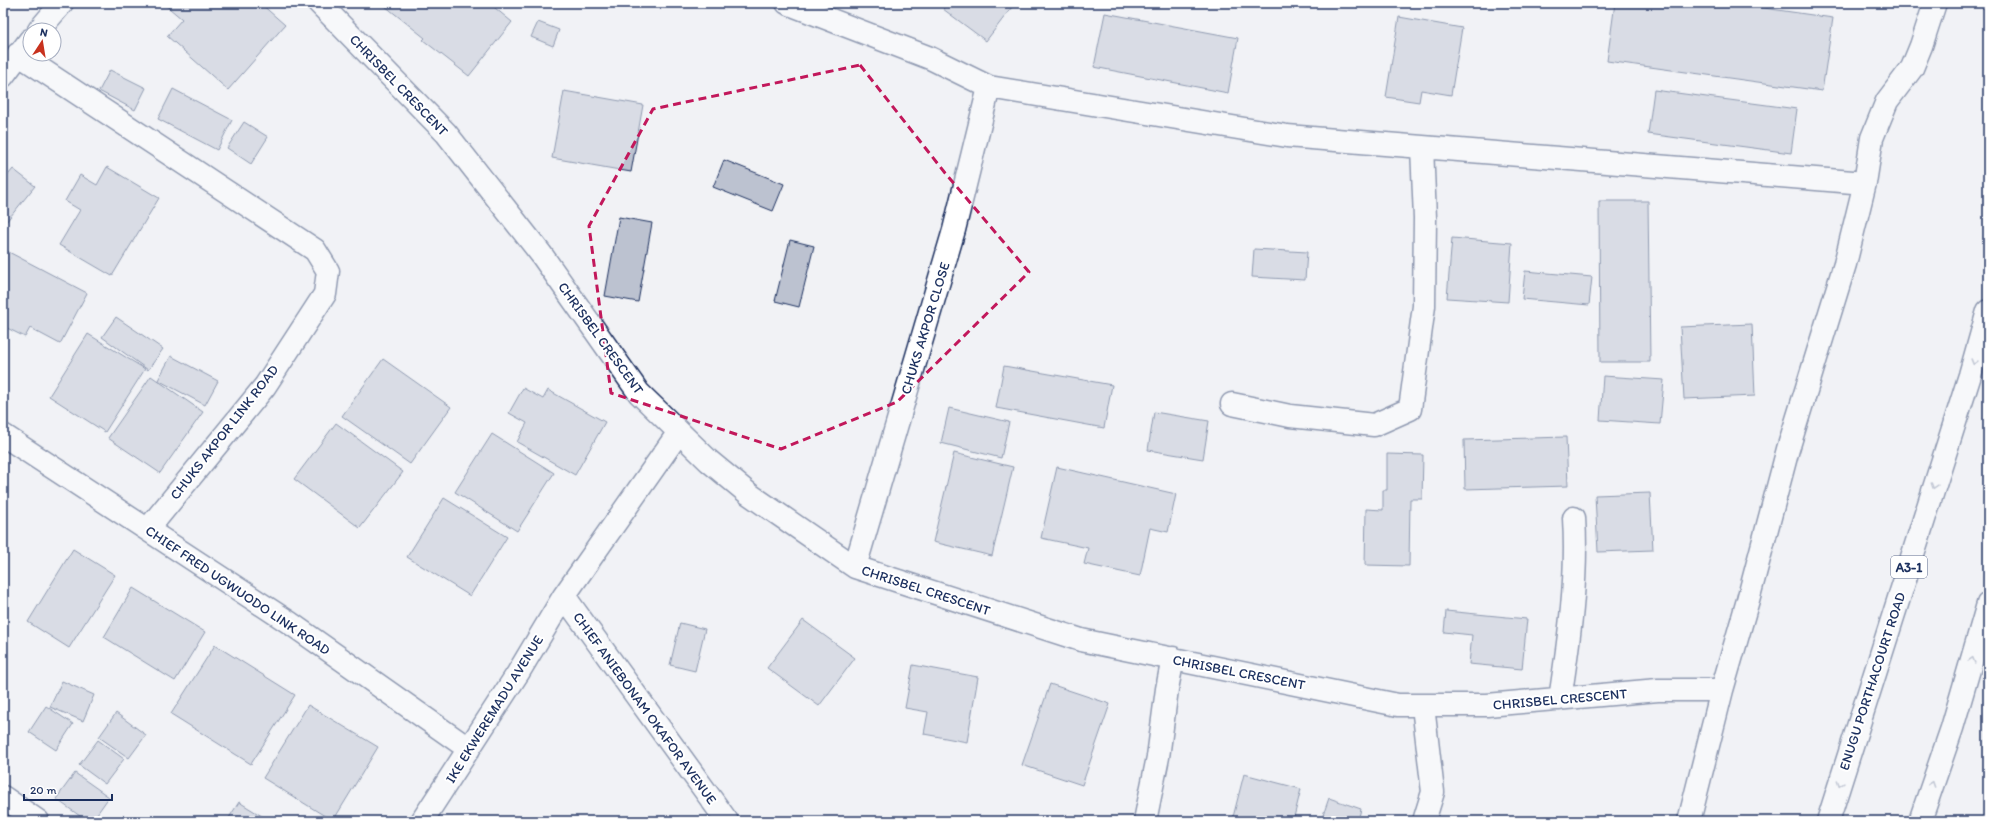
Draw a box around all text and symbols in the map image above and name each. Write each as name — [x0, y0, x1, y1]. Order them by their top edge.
north arrow — [22, 22, 62, 62]
text: N — [39, 26, 49, 40]
street label: CHRISBEL CRESCENT — [346, 31, 452, 140]
street label: CHUKS AKPOR CLOSE — [897, 260, 954, 396]
street label: CHRISBEL CRESCENT — [554, 279, 647, 398]
one-way arrow — [1970, 359, 1978, 366]
street label: CHUKS AKPOR LINK ROAD — [166, 362, 282, 503]
one-way arrow — [1931, 483, 1939, 490]
street label: CHIEF FRED UGWUODO LINK ROAD — [142, 522, 334, 659]
road number: A3-1 — [1891, 556, 1927, 578]
street label: CHRISBEL CRESCENT — [859, 562, 993, 619]
street label: ENUGU PORTHACOURT ROAD — [1836, 590, 1909, 772]
street label: CHIEF ANIEBONAM OKAFOR AVENUE — [569, 609, 720, 808]
street label: IKE EKWEREMADU AVENUE — [442, 632, 547, 786]
street label: CHRISBEL CRESCENT — [1171, 651, 1307, 694]
one-way arrow — [1967, 657, 1976, 664]
street label: CHRISBEL CRESCENT — [1492, 685, 1628, 714]
scale bar — [24, 776, 112, 802]
one-way arrow — [1836, 780, 1844, 787]
one-way arrow — [1928, 781, 1936, 788]
text: 20 m — [30, 783, 57, 797]

